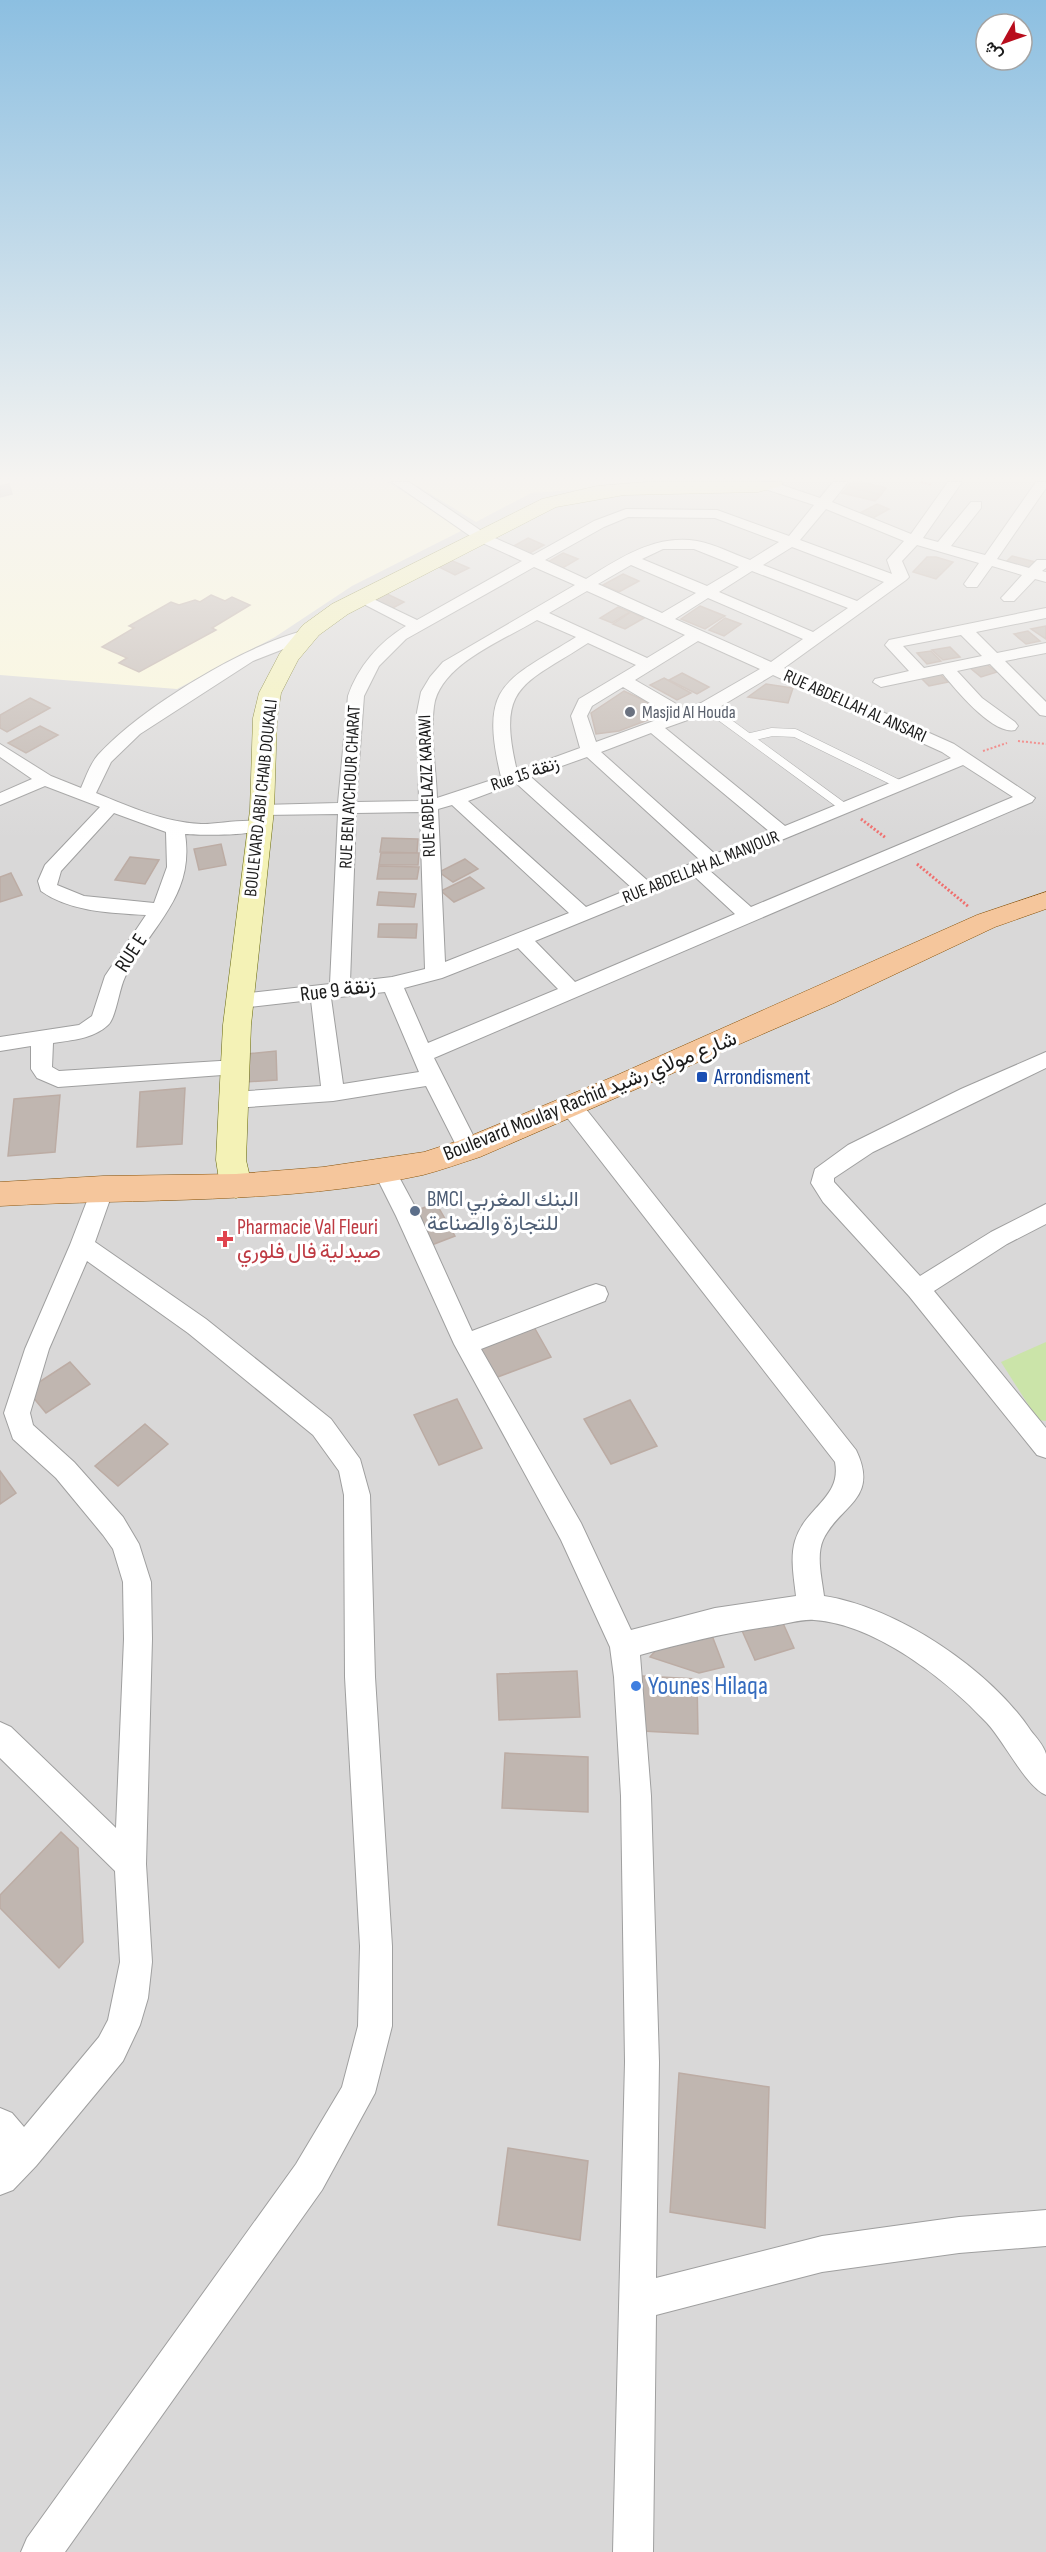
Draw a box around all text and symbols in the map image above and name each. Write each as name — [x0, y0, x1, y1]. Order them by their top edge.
north arrow — [974, 12, 1034, 72]
text: ش — [980, 37, 1007, 64]
street label: RUE ABDELLAH AL ANSARI — [780, 665, 930, 747]
street label: BOULEVARD ABBI CHAIB DOUKALI — [240, 698, 282, 898]
place label: Masjid Al Houda — [642, 702, 736, 723]
street label: RUE BEN AYCHOUR CHARAT — [335, 705, 365, 869]
marker: Masjid Al Houda — [623, 705, 637, 719]
street label: RUE ABDELAZIZ KARAWI — [414, 715, 440, 857]
street label: Rue 15 زنقة — [488, 753, 562, 795]
street label: RUE ABDELLAH AL MANJOUR — [620, 826, 782, 908]
street label: RUE E — [109, 929, 153, 977]
street label: Rue 9 زنقة — [299, 973, 377, 1007]
street label: Boulevard Moulay Rachid شارع مولاي رشيد — [440, 1026, 742, 1170]
place label: Arrondisment — [713, 1065, 810, 1090]
marker: Arrondisment — [695, 1070, 709, 1084]
place label: BMCI البنك المغربي للتجارة والصناعة — [427, 1187, 579, 1236]
marker: BMCI البنك المغربي للتجارة والصناعة — [408, 1204, 422, 1218]
place label: Pharmacie Val Fleuri صيدلية فال فلوري — [237, 1215, 381, 1268]
marker: Pharmacie Val Fleuri صيدلية فال فلوري — [218, 1232, 232, 1246]
place label: Younes Hilaqa — [648, 1671, 768, 1702]
marker: Younes Hilaqa — [629, 1679, 643, 1693]

